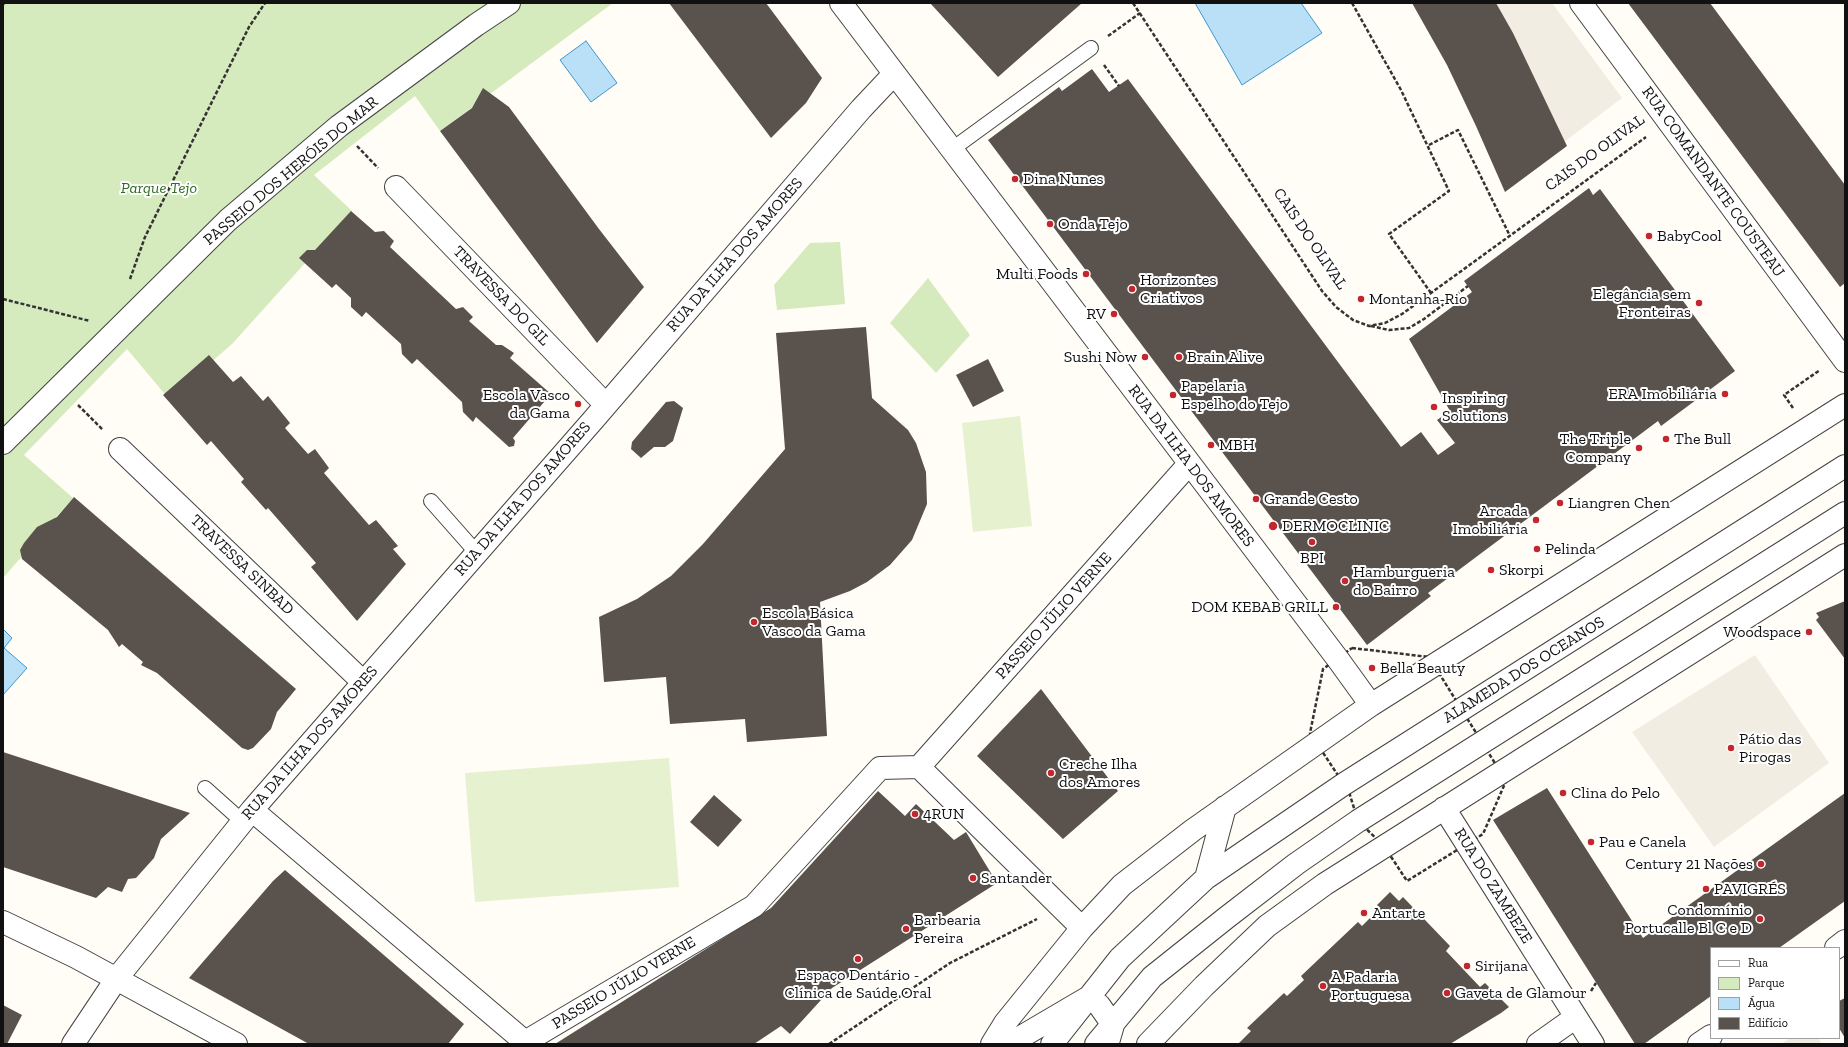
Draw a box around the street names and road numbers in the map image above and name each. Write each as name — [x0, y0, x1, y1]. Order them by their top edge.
street label: RUA COMANDANTE COUSTEAU — [1637, 83, 1789, 281]
street label: PASSEIO DOS HERÓIS DO MAR — [200, 92, 382, 250]
street label: CAIS DO OLIVAL — [1542, 110, 1648, 196]
street label: RUA DA ILHA DOS AMORES — [663, 174, 807, 336]
street label: CAIS DO OLIVAL — [1269, 185, 1351, 293]
street label: TRAVESSA DO GIL — [449, 242, 553, 350]
street label: RUA DA ILHA DOS AMORES — [1124, 381, 1258, 551]
street label: RUA DA ILHA DOS AMORES — [451, 418, 595, 580]
street label: TRAVESSA SINBAD — [186, 511, 298, 619]
street label: PASSEIO JÚLIO VERNE — [992, 549, 1116, 683]
street label: ALAMEDA DOS OCEANOS — [1440, 612, 1608, 728]
street label: RUA DA ILHA DOS AMORES — [238, 662, 382, 824]
street label: RUA DO ZAMBEZE — [1450, 825, 1536, 947]
street label: PASSEIO JÚLIO VERNE — [549, 933, 699, 1033]

